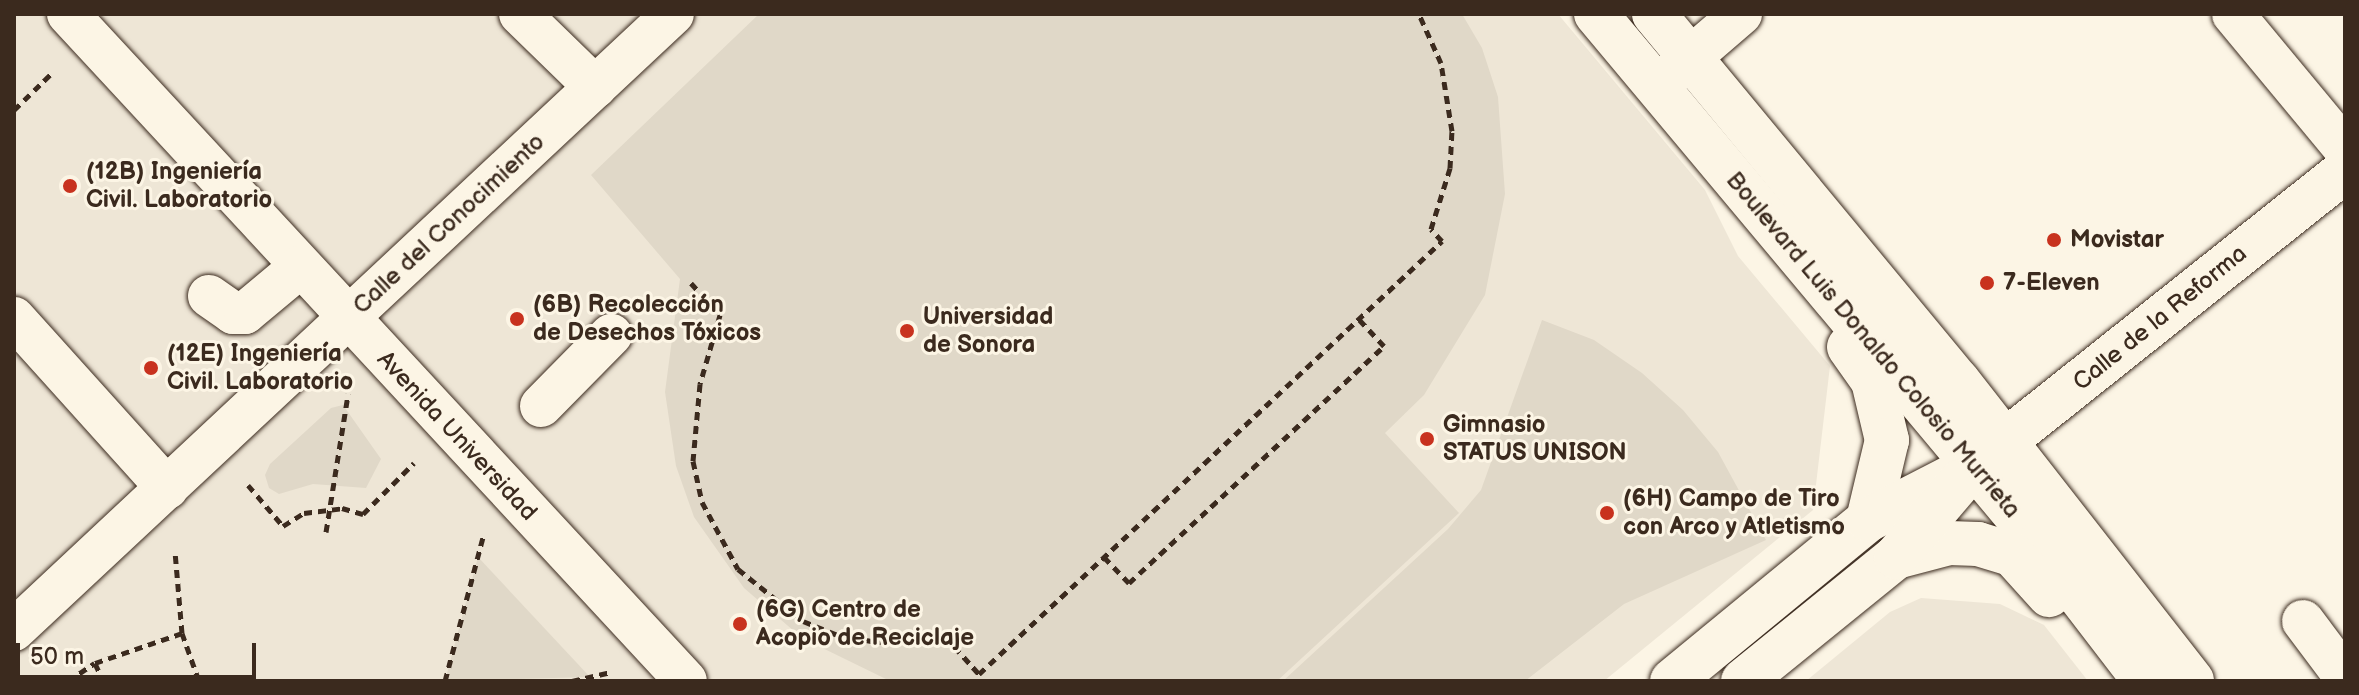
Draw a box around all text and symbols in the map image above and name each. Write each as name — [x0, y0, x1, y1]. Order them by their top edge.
street label: Calle del Conocimiento — [347, 128, 551, 320]
place label: (12B) Ingeniería Civil. Laboratorio — [86, 158, 272, 214]
street label: Boulevard Luis Donaldo Colosio Murrieta — [1720, 166, 2026, 524]
marker: (12B) Ingeniería Civil. Laboratorio — [61, 177, 79, 195]
place label: Movistar — [2070, 226, 2164, 254]
marker: Movistar — [2045, 231, 2063, 249]
street label: Calle de la Reforma — [2067, 239, 2253, 397]
place label: 7-Eleven — [2003, 269, 2100, 297]
marker: 7-Eleven — [1978, 274, 1996, 292]
place label: (6B) Recolección de Desechos Tóxicos — [533, 291, 761, 347]
place label: Universidad de Sonora — [923, 303, 1053, 359]
marker: (6B) Recolección de Desechos Tóxicos — [508, 310, 526, 328]
marker: Universidad de Sonora — [898, 322, 916, 340]
place label: (12E) Ingeniería Civil. Laboratorio — [167, 340, 353, 396]
street label: Avenida Universidad — [371, 345, 543, 527]
marker: (12E) Ingeniería Civil. Laboratorio — [142, 359, 160, 377]
place label: Gimnasio STATUS UNISON — [1443, 411, 1626, 467]
marker: Gimnasio STATUS UNISON — [1418, 430, 1436, 448]
place label: (6H) Campo de Tiro con Arco y Atletismo — [1623, 485, 1846, 541]
marker: (6H) Campo de Tiro con Arco y Atletismo — [1598, 504, 1616, 522]
place label: (6G) Centro de Acopio de Reciclaje — [756, 596, 974, 652]
marker: (6G) Centro de Acopio de Reciclaje — [731, 615, 749, 633]
scale bar — [20, 627, 260, 677]
text: 50 m — [30, 642, 84, 671]

